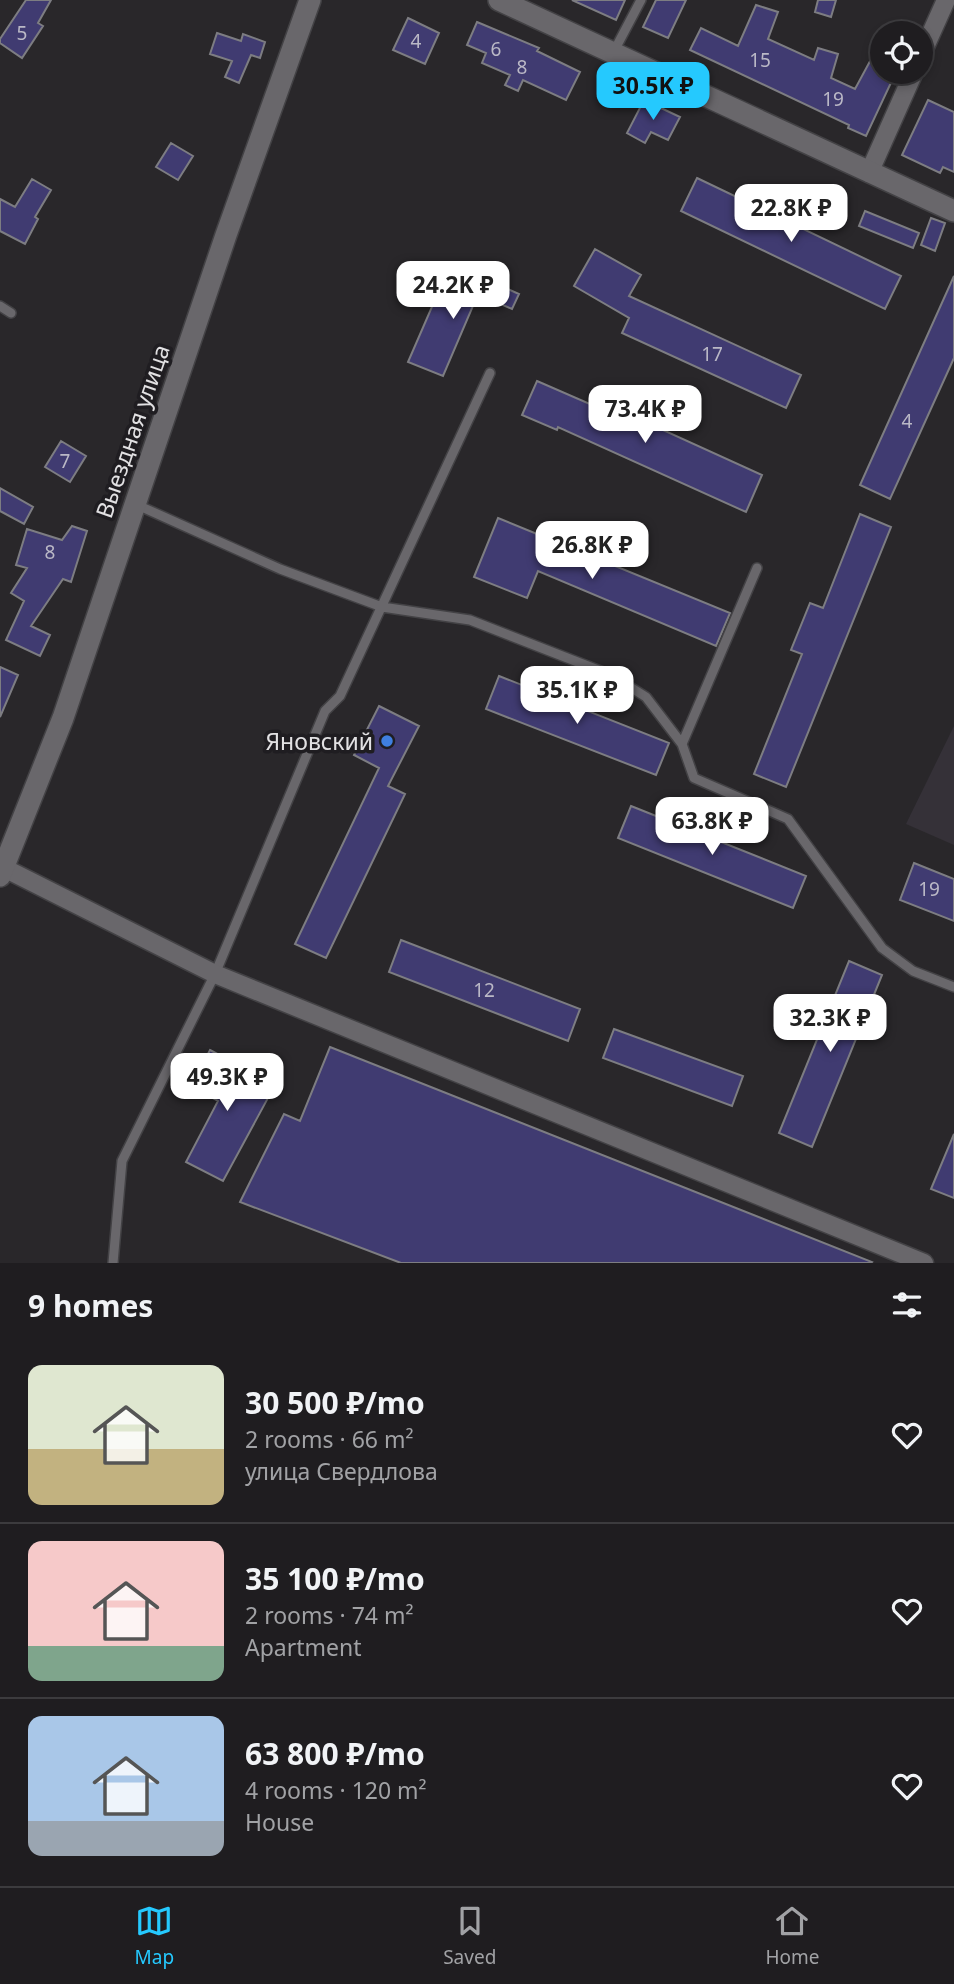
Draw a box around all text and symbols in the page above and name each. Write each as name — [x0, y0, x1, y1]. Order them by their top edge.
house number: 5 — [17, 20, 27, 46]
map controls — [870, 21, 933, 84]
button: locate — [870, 21, 933, 84]
house number: 4 — [411, 28, 422, 54]
house number: 6 — [491, 36, 501, 62]
house number: 15 — [749, 47, 771, 73]
house number: 8 — [517, 54, 527, 80]
pin: 30.5K ₽ — [588, 62, 718, 122]
text: 30.5K ₽ — [613, 69, 693, 101]
house number: 19 — [822, 86, 844, 112]
pin: 22.8K ₽ — [726, 184, 856, 244]
text: 22.8K ₽ — [751, 191, 831, 223]
pin: 24.2K ₽ — [388, 262, 518, 321]
text: 24.2K ₽ — [413, 268, 493, 300]
street label: Выездная улица — [87, 340, 177, 522]
house number: 17 — [701, 341, 723, 367]
pin: 73.4K ₽ — [580, 386, 710, 445]
text: 73.4K ₽ — [605, 392, 685, 424]
house number: 4 — [902, 408, 913, 434]
house number: 7 — [60, 448, 70, 474]
pin: 26.8K ₽ — [527, 522, 657, 581]
text: 26.8K ₽ — [552, 528, 632, 560]
house number: 8 — [45, 539, 55, 565]
pin: 35.1K ₽ — [512, 666, 642, 726]
text: 35.1K ₽ — [537, 673, 617, 705]
place label: Яновский — [265, 725, 373, 757]
marker: Яновский — [379, 733, 395, 749]
pin: 63.8K ₽ — [647, 798, 777, 857]
text: 63.8K ₽ — [672, 804, 752, 836]
house number: 19 — [918, 876, 940, 902]
house number: 12 — [473, 977, 495, 1003]
pin: 32.3K ₽ — [765, 995, 895, 1054]
text: 32.3K ₽ — [790, 1001, 870, 1033]
pin: 49.3K ₽ — [162, 1054, 292, 1113]
text: 49.3K ₽ — [187, 1060, 267, 1092]
text: 9 homes — [28, 1285, 153, 1326]
icon: filters — [888, 1286, 926, 1324]
text: 30 500 ₽/mo — [245, 1382, 425, 1423]
icon: home — [84, 1393, 168, 1477]
icon: heart — [888, 1416, 926, 1454]
text: 2 rooms · 66 m² — [245, 1423, 414, 1455]
text: улица Свердлова — [245, 1455, 438, 1487]
text: 35 100 ₽/mo — [245, 1558, 425, 1599]
icon: home — [84, 1569, 168, 1653]
icon: heart — [888, 1592, 926, 1630]
text: 2 rooms · 74 m² — [245, 1599, 414, 1631]
text: Apartment — [245, 1631, 362, 1663]
text: 63 800 ₽/mo — [245, 1733, 425, 1774]
icon: home — [84, 1744, 168, 1828]
icon: heart — [888, 1767, 926, 1805]
text: 4 rooms · 120 m² — [245, 1774, 427, 1806]
text: House — [245, 1806, 314, 1838]
tab: Map — [135, 1902, 174, 1970]
tab: Saved — [443, 1902, 496, 1970]
tab: Home — [765, 1902, 819, 1970]

